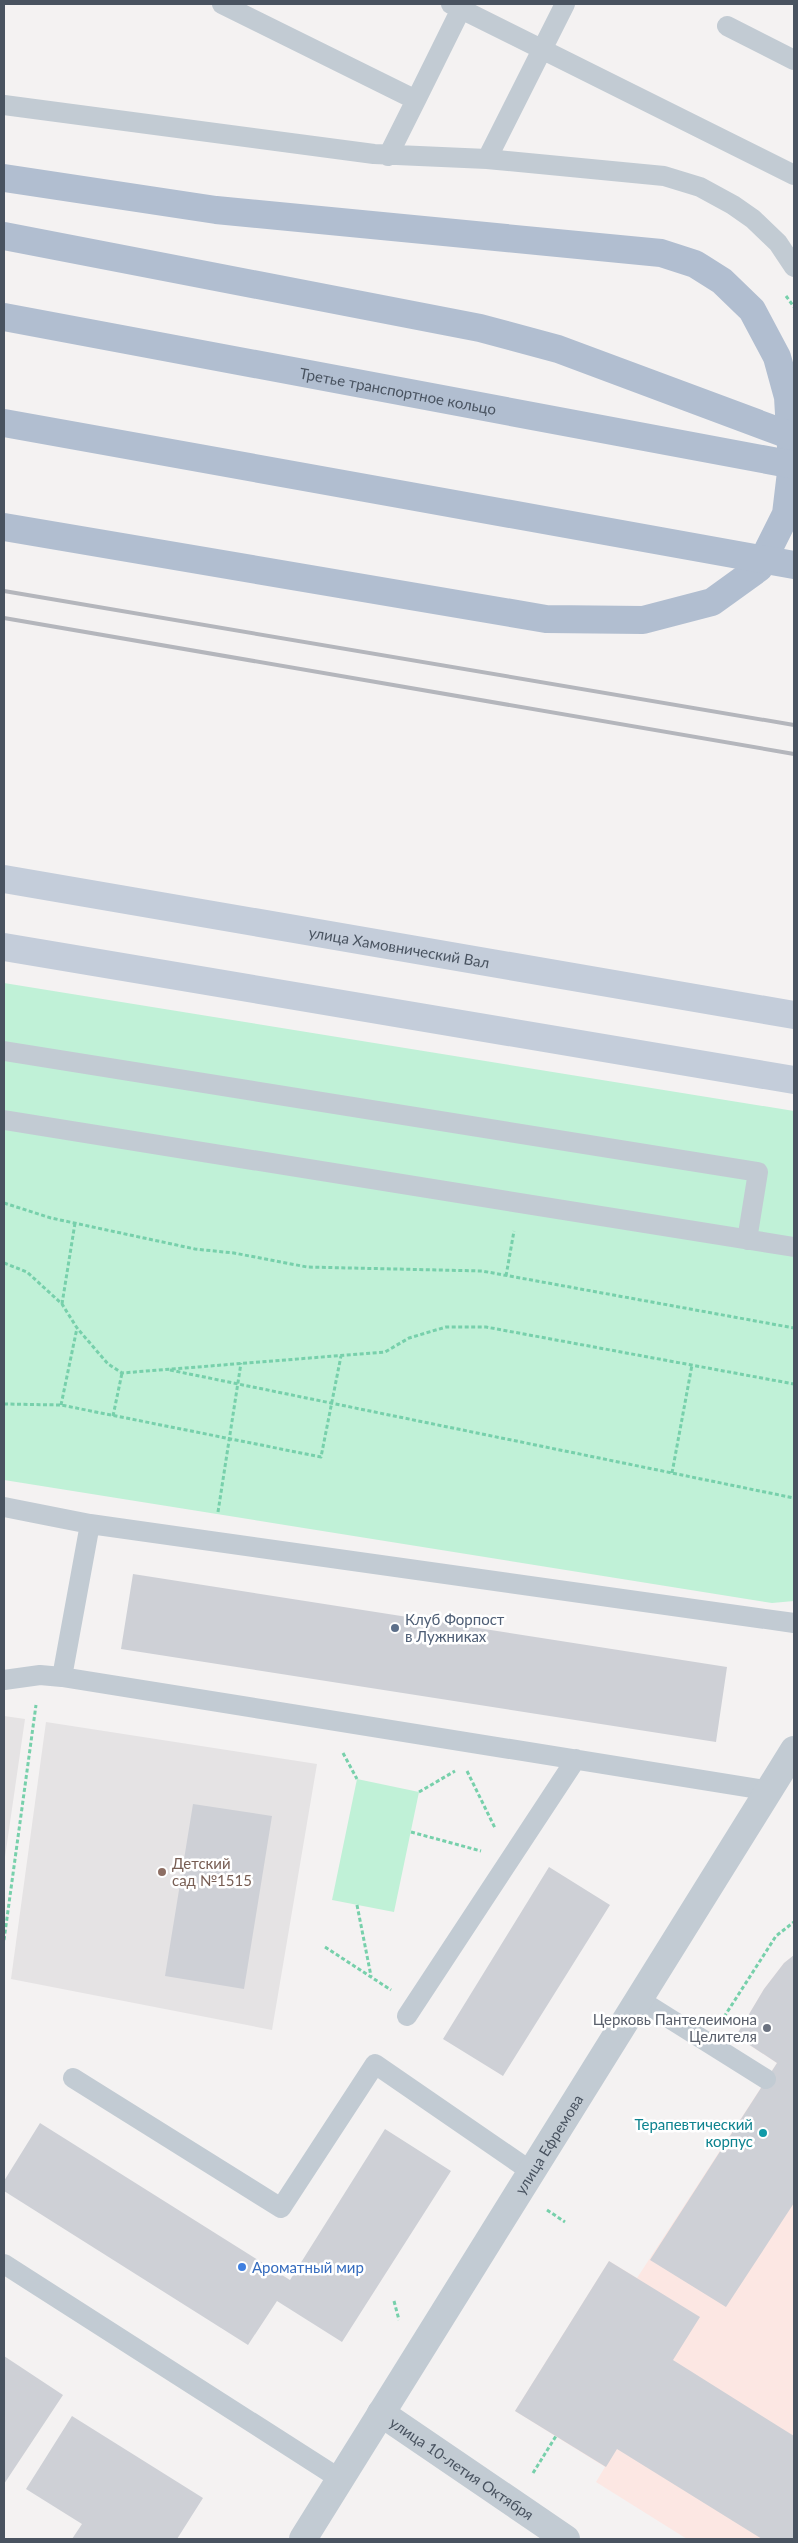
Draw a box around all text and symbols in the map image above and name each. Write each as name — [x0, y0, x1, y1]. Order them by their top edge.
street label: Третье транспортное кольцо — [298, 364, 498, 418]
street label: улица Хамовнический Вал — [307, 923, 491, 971]
place label: Клуб Форпост в Лужниках — [405, 1610, 505, 1645]
marker: Клуб Форпост в Лужниках — [389, 1622, 401, 1634]
place label: Детский сад №1515 — [172, 1854, 252, 1889]
marker: Детский сад №1515 — [156, 1866, 168, 1878]
place label: Церковь Пантелеимона Целителя — [593, 2010, 757, 2045]
marker: Церковь Пантелеимона Целителя — [761, 2022, 773, 2034]
street label: улица Ефремова — [511, 2091, 586, 2197]
place label: Терапевтический корпус — [634, 2115, 753, 2150]
marker: Терапевтический корпус — [757, 2127, 769, 2139]
place label: Ароматный мир — [252, 2258, 364, 2276]
marker: Ароматный мир — [236, 2261, 248, 2273]
street label: улица 10-летия Октября — [387, 2413, 537, 2523]

